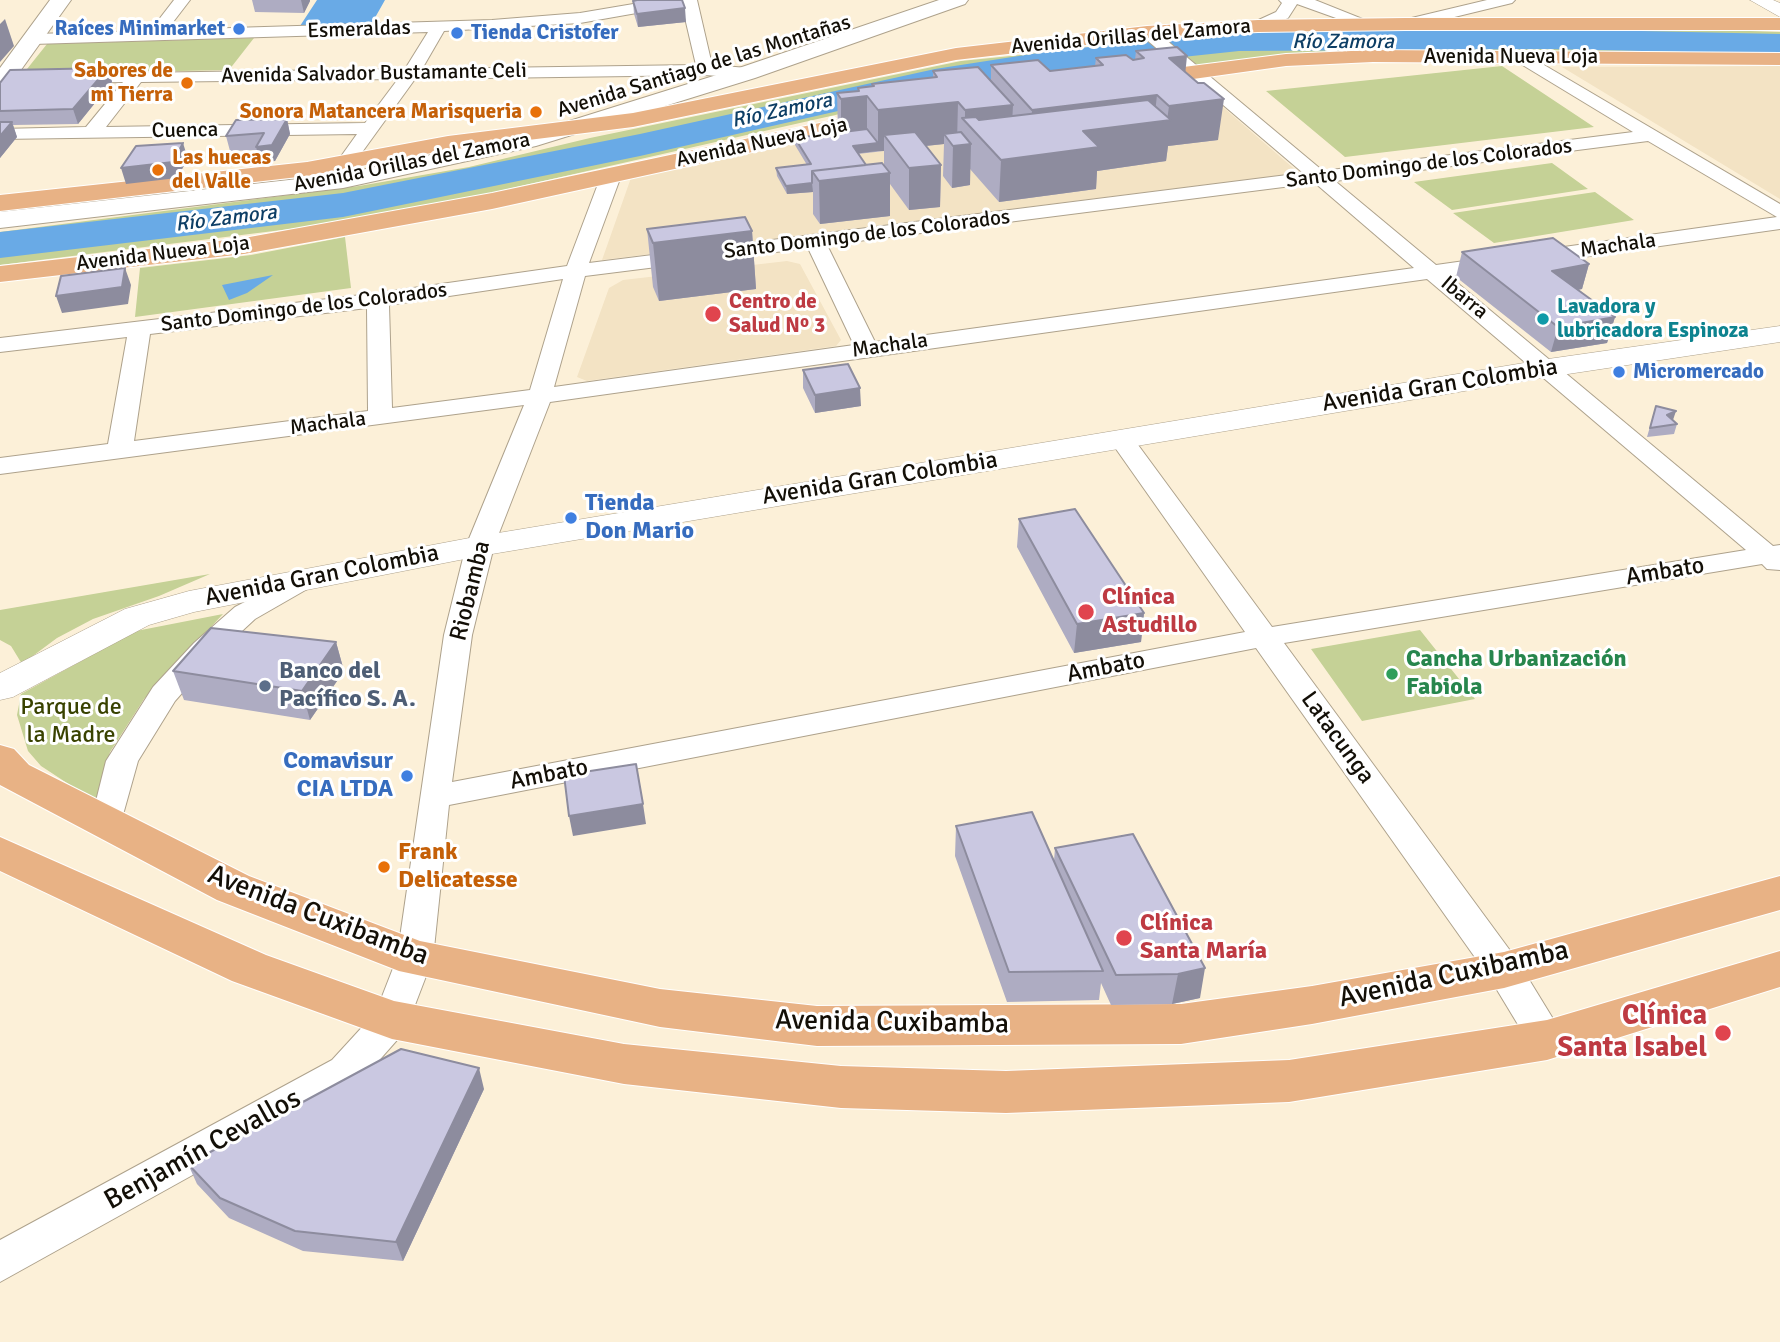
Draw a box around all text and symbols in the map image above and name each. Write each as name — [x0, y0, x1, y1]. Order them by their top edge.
street label: Avenida Santiago de las Montañas — [554, 10, 854, 124]
street label: Avenida Orillas del Zamora — [1010, 14, 1252, 60]
place label: Raíces Minimarket — [54, 16, 225, 42]
street label: Esmeraldas — [307, 16, 411, 44]
place label: Tienda Cristofer — [471, 20, 619, 46]
marker: Raíces Minimarket — [231, 21, 247, 37]
marker: Tienda Cristofer — [449, 25, 465, 41]
water label: Río Zamora — [1292, 29, 1394, 55]
street label: Avenida Nueva Loja — [1424, 44, 1598, 70]
place label: Sabores de mi Tierra — [74, 58, 173, 108]
street label: Avenida Salvador Bustamante Celi — [221, 59, 527, 89]
marker: Sabores de mi Tierra — [179, 75, 195, 91]
water label: Río Zamora — [730, 88, 834, 134]
place label: Sonora Matancera Marisqueria — [240, 99, 522, 125]
marker: Sonora Matancera Marisqueria — [528, 104, 544, 120]
street label: Avenida Nueva Loja — [674, 113, 850, 173]
street label: Cuenca — [152, 118, 218, 144]
street label: Avenida Orillas del Zamora — [292, 128, 532, 198]
street label: Santo Domingo de los Colorados — [1284, 134, 1574, 194]
place label: Las huecas del Valle — [172, 145, 271, 195]
marker: Las huecas del Valle — [150, 162, 166, 178]
water label: Río Zamora — [174, 200, 278, 238]
street label: Santo Domingo de los Colorados — [722, 205, 1012, 265]
street label: Machala — [1578, 228, 1658, 264]
street label: Avenida Nueva Loja — [75, 231, 251, 277]
street label: Ibarra — [1435, 271, 1493, 325]
street label: Santo Domingo de los Colorados — [159, 278, 449, 338]
place label: Centro de Salud Nº 3 — [729, 289, 825, 339]
place label: Lavadora y lubricadora Espinoza — [1557, 294, 1749, 344]
marker: Centro de Salud Nº 3 — [703, 304, 723, 324]
marker: Lavadora y lubricadora Espinoza — [1535, 311, 1551, 327]
street label: Machala — [850, 328, 930, 364]
street label: Avenida Gran Colombia — [1320, 353, 1560, 419]
place label: Micromercado — [1633, 359, 1764, 385]
marker: Micromercado — [1611, 364, 1627, 380]
street label: Machala — [289, 407, 367, 441]
street label: Avenida Gran Colombia — [760, 446, 1000, 512]
place label: Tienda Don Mario — [585, 490, 694, 546]
marker: Tienda Don Mario — [563, 510, 579, 526]
street label: Riobamba — [445, 538, 497, 644]
street label: Avenida Gran Colombia — [203, 539, 441, 613]
street label: Ambato — [1624, 552, 1706, 592]
place label: Clínica Astudillo — [1102, 584, 1197, 640]
marker: Clínica Astudillo — [1076, 602, 1096, 622]
street label: Ambato — [1064, 646, 1148, 690]
place label: Cancha Urbanización Fabiola — [1406, 646, 1627, 702]
place label: Banco del Pacífico S. A. — [279, 658, 416, 714]
marker: Cancha Urbanización Fabiola — [1384, 666, 1400, 682]
marker: Banco del Pacífico S. A. — [257, 678, 273, 694]
street label: Latacunga — [1294, 686, 1380, 790]
park label: Parque de la Madre — [20, 694, 122, 750]
place label: Comavisur CIA LTDA — [283, 748, 393, 804]
street label: Ambato — [507, 753, 591, 797]
marker: Comavisur CIA LTDA — [399, 768, 415, 784]
place label: Frank Delicatesse — [398, 839, 518, 895]
street label: Avenida Cuxibamba — [203, 858, 433, 974]
marker: Frank Delicatesse — [376, 859, 392, 875]
place label: Clínica Santa María — [1140, 910, 1267, 966]
marker: Clínica Santa María — [1114, 928, 1134, 948]
street label: Avenida Cuxibamba — [1336, 934, 1572, 1016]
place label: Clínica Santa Isabel — [1557, 1000, 1707, 1066]
street label: Avenida Cuxibamba — [775, 1004, 1009, 1042]
marker: Clínica Santa Isabel — [1713, 1023, 1733, 1043]
street label: Benjamín Cevallos — [99, 1082, 307, 1218]

